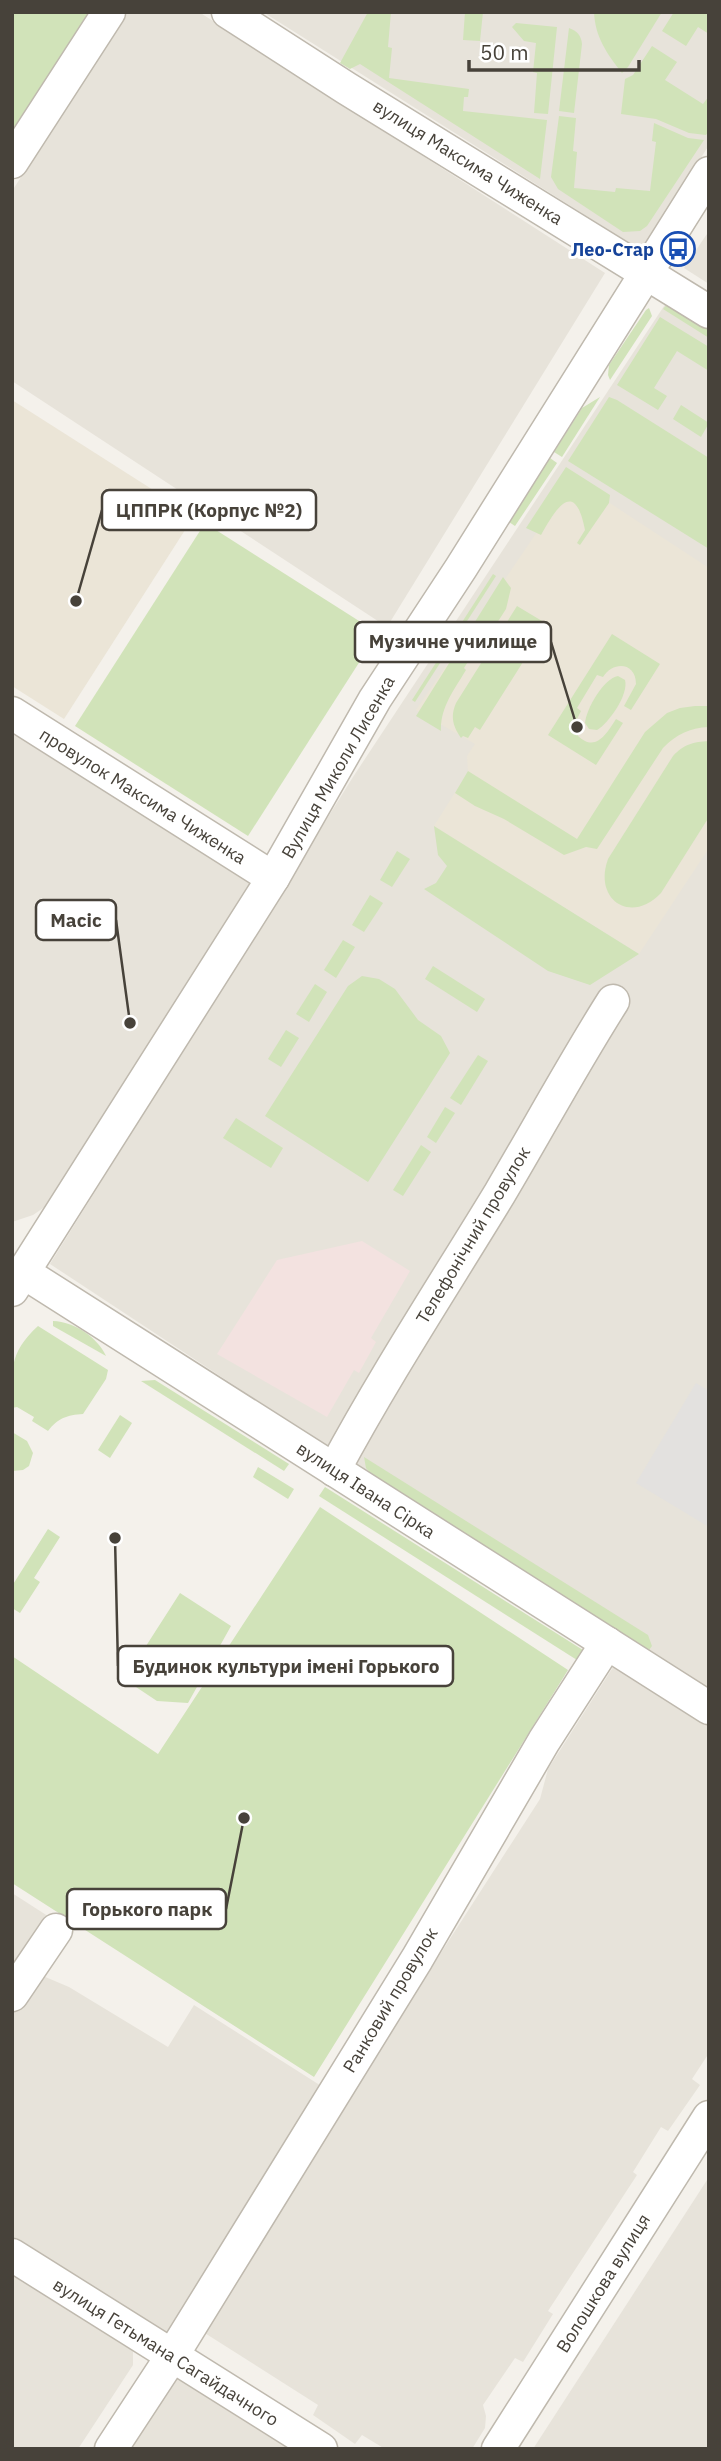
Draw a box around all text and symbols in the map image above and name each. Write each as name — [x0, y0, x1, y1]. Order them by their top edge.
scale bar — [469, 28, 639, 72]
text: 50 m — [480, 38, 529, 66]
street label: вулиця Максима Чиженка — [369, 94, 567, 230]
bus stop icon: Лео-Стар — [659, 230, 697, 268]
place label: Лео-Стар — [571, 238, 654, 261]
callout: ЦППРК (Корпус №2) — [102, 490, 316, 530]
text: ЦППРК (Корпус №2) — [116, 498, 302, 522]
callout: Музичне училище — [355, 622, 551, 662]
text: Музичне училище — [369, 629, 537, 653]
street label: Вулиця Миколи Лисенка — [276, 671, 400, 862]
street label: провулок Максима Чиженка — [35, 723, 251, 869]
callout: Macic — [36, 900, 116, 940]
text: Macic — [50, 908, 102, 932]
street label: Телефонічний провулок — [411, 1142, 535, 1328]
street label: вулиця Івана Сірка — [292, 1437, 440, 1544]
callout: Будинок культури імені Горького — [118, 1646, 453, 1686]
text: Будинок культури імені Горького — [133, 1654, 440, 1678]
callout: Горького парк — [67, 1889, 226, 1929]
text: Горького парк — [82, 1897, 212, 1921]
street label: Ранковий провулок — [337, 1923, 443, 2077]
street label: Волошкова вулиця — [551, 2209, 655, 2357]
street label: вулиця Гетьмана Сагайдачного — [49, 2273, 283, 2431]

